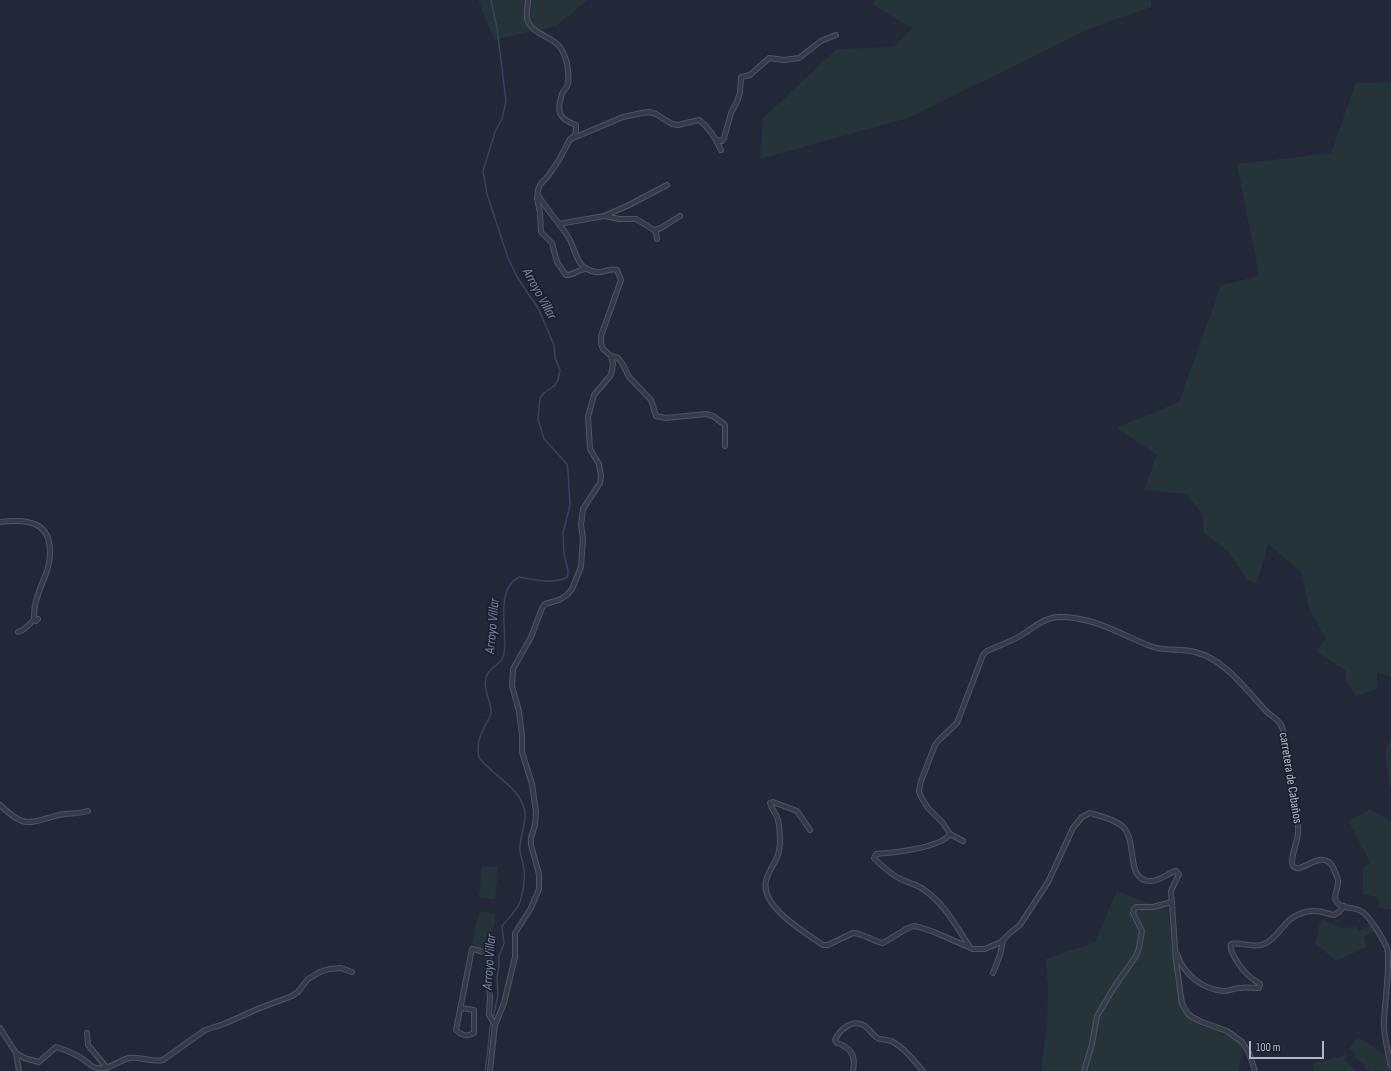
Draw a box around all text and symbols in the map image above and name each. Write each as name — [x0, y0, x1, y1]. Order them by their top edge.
water label: Arroyo Villar — [518, 266, 560, 322]
water label: Arroyo Villar — [482, 597, 504, 655]
street label: carretera de Cabaños — [1275, 731, 1305, 825]
water label: Arroyo Villar — [480, 934, 500, 990]
scale bar — [1251, 1033, 1326, 1059]
text: 100 m — [1256, 1040, 1281, 1055]

